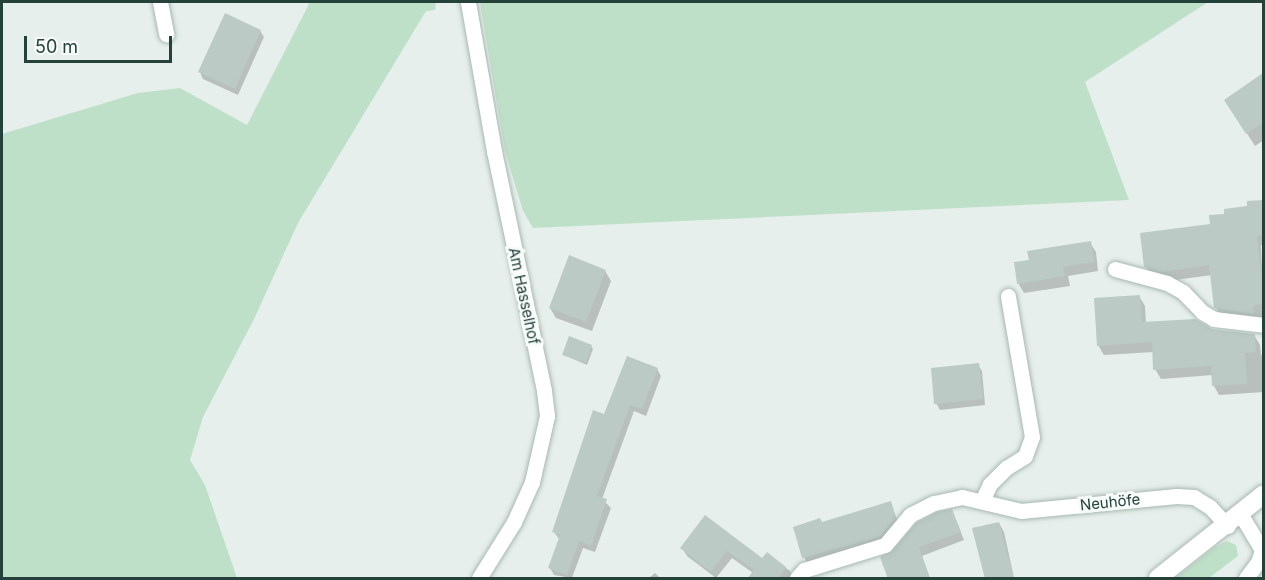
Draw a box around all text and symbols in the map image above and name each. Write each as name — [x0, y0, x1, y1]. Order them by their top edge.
scale bar — [27, 24, 176, 62]
text: 50 m — [35, 36, 78, 57]
street label: Am Hasselhof — [505, 246, 543, 346]
street label: Neuhöfe — [1079, 490, 1141, 514]

